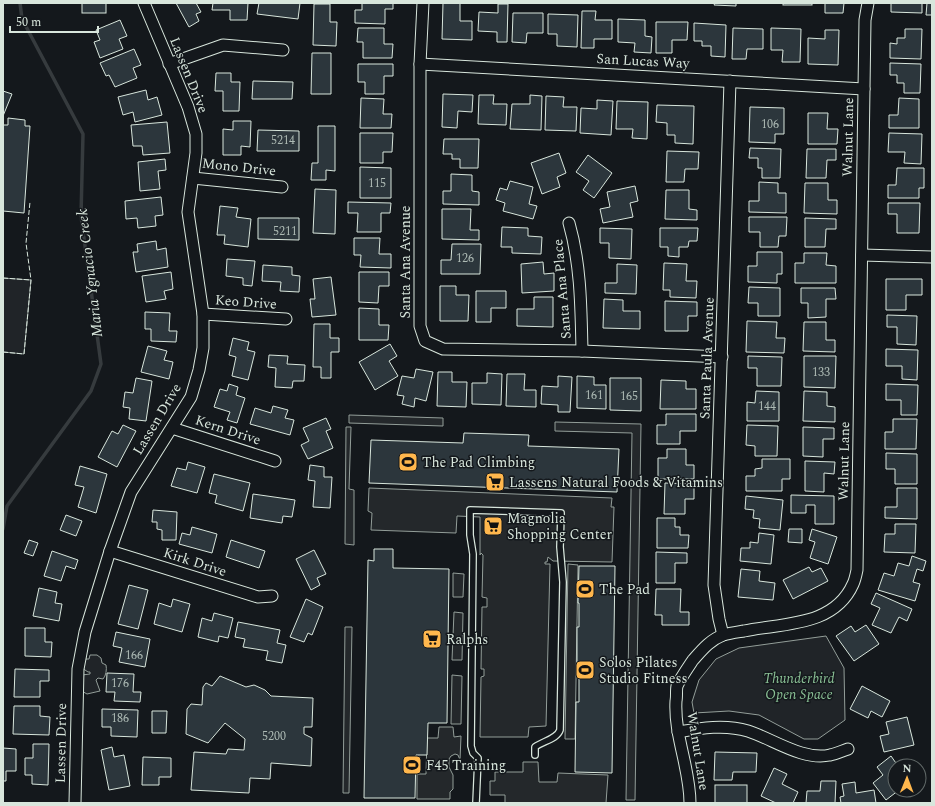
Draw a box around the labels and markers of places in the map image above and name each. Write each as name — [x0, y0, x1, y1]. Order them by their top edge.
sports icon: The Pad Climbing — [397, 451, 419, 473]
place label: The Pad Climbing — [422, 452, 535, 473]
supermarket icon: Lassens Natural Foods & Vitamins — [484, 471, 506, 493]
place label: Lassens Natural Foods & Vitamins — [509, 472, 723, 493]
place label: Magnolia Shopping Center — [507, 508, 612, 545]
supermarket icon: Magnolia Shopping Center — [482, 515, 504, 537]
sports icon: The Pad — [574, 578, 596, 600]
place label: The Pad — [599, 579, 650, 600]
supermarket icon: Ralphs — [421, 628, 443, 650]
place label: Ralphs — [446, 629, 488, 650]
place label: Solos Pilates Studio Fitness — [599, 652, 687, 689]
sports icon: Solos Pilates Studio Fitness — [574, 659, 596, 681]
sports icon: F45 Training — [401, 754, 423, 776]
place label: F45 Training — [426, 755, 506, 776]

